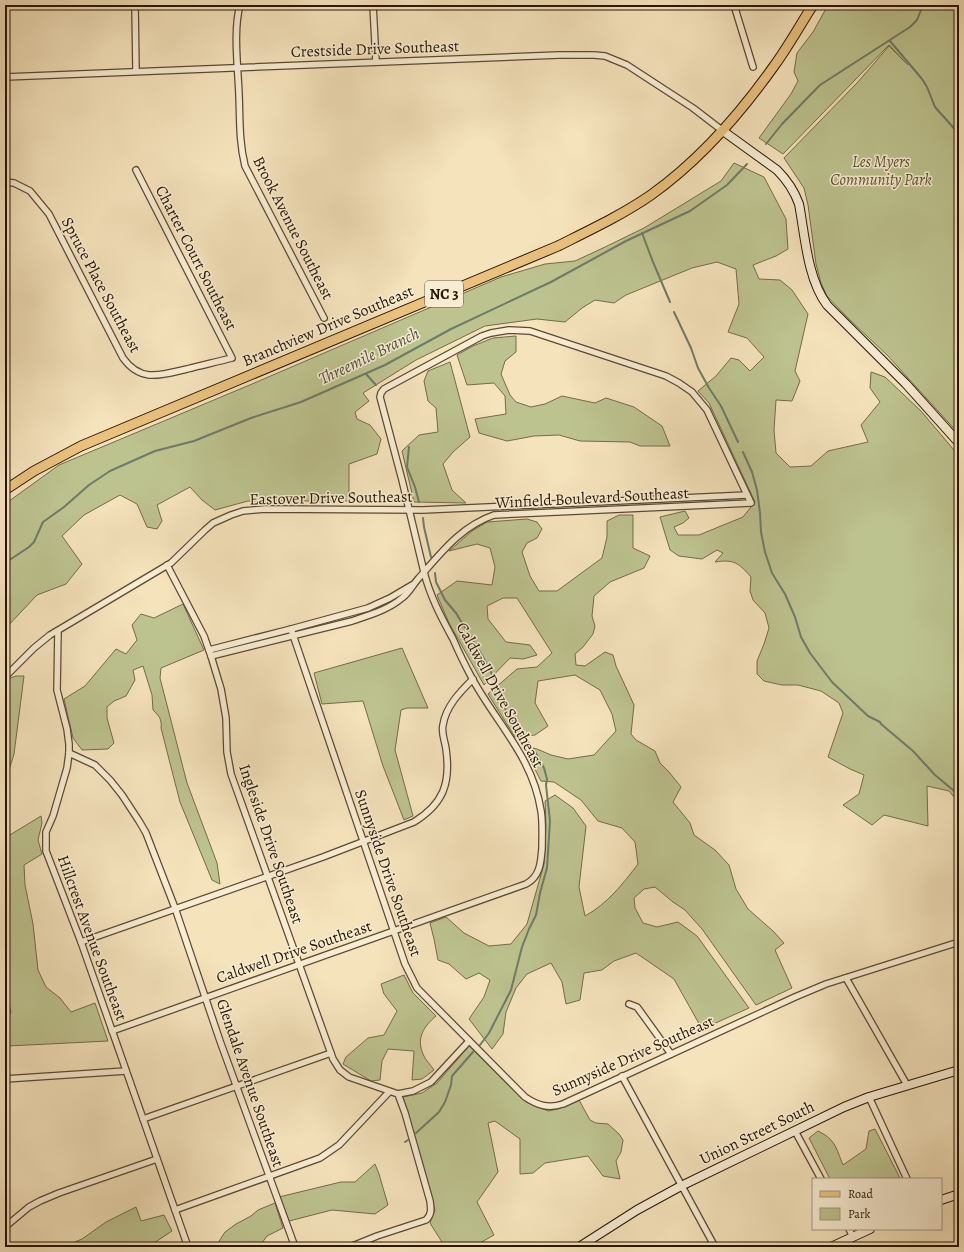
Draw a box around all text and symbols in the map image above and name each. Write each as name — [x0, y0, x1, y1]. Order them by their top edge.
street label: Crestside Drive Southeast — [290, 35, 460, 63]
park label: Les Myers Community Park — [830, 151, 932, 191]
street label: Brook Avenue Southeast — [247, 153, 339, 303]
street label: Charter Court Southeast — [150, 182, 242, 334]
street label: Spruce Place Southeast — [56, 213, 146, 357]
street label: Branchview Drive Southeast — [239, 280, 417, 372]
road number: NC 3 — [425, 281, 463, 307]
water label: Threemile Branch — [315, 322, 423, 390]
street label: Winfield Boulevard Southeast — [494, 482, 689, 514]
street label: Eastover Drive Southeast — [249, 486, 413, 510]
street label: Caldwell Drive Southeast — [451, 618, 549, 772]
street label: Ingleside Drive Southeast — [233, 761, 309, 927]
street label: Sunnyside Drive Southeast — [349, 786, 427, 960]
street label: Hillcrest Avenue Southeast — [52, 852, 132, 1024]
street label: Caldwell Drive Southeast — [213, 915, 375, 989]
street label: Glendale Avenue Southeast — [211, 996, 289, 1170]
street label: Sunnyside Drive Southeast — [548, 1010, 718, 1102]
street label: Union Street South — [696, 1096, 818, 1170]
legend — [812, 1178, 942, 1230]
text: Road — [848, 1186, 874, 1202]
text: Park — [848, 1206, 871, 1222]

